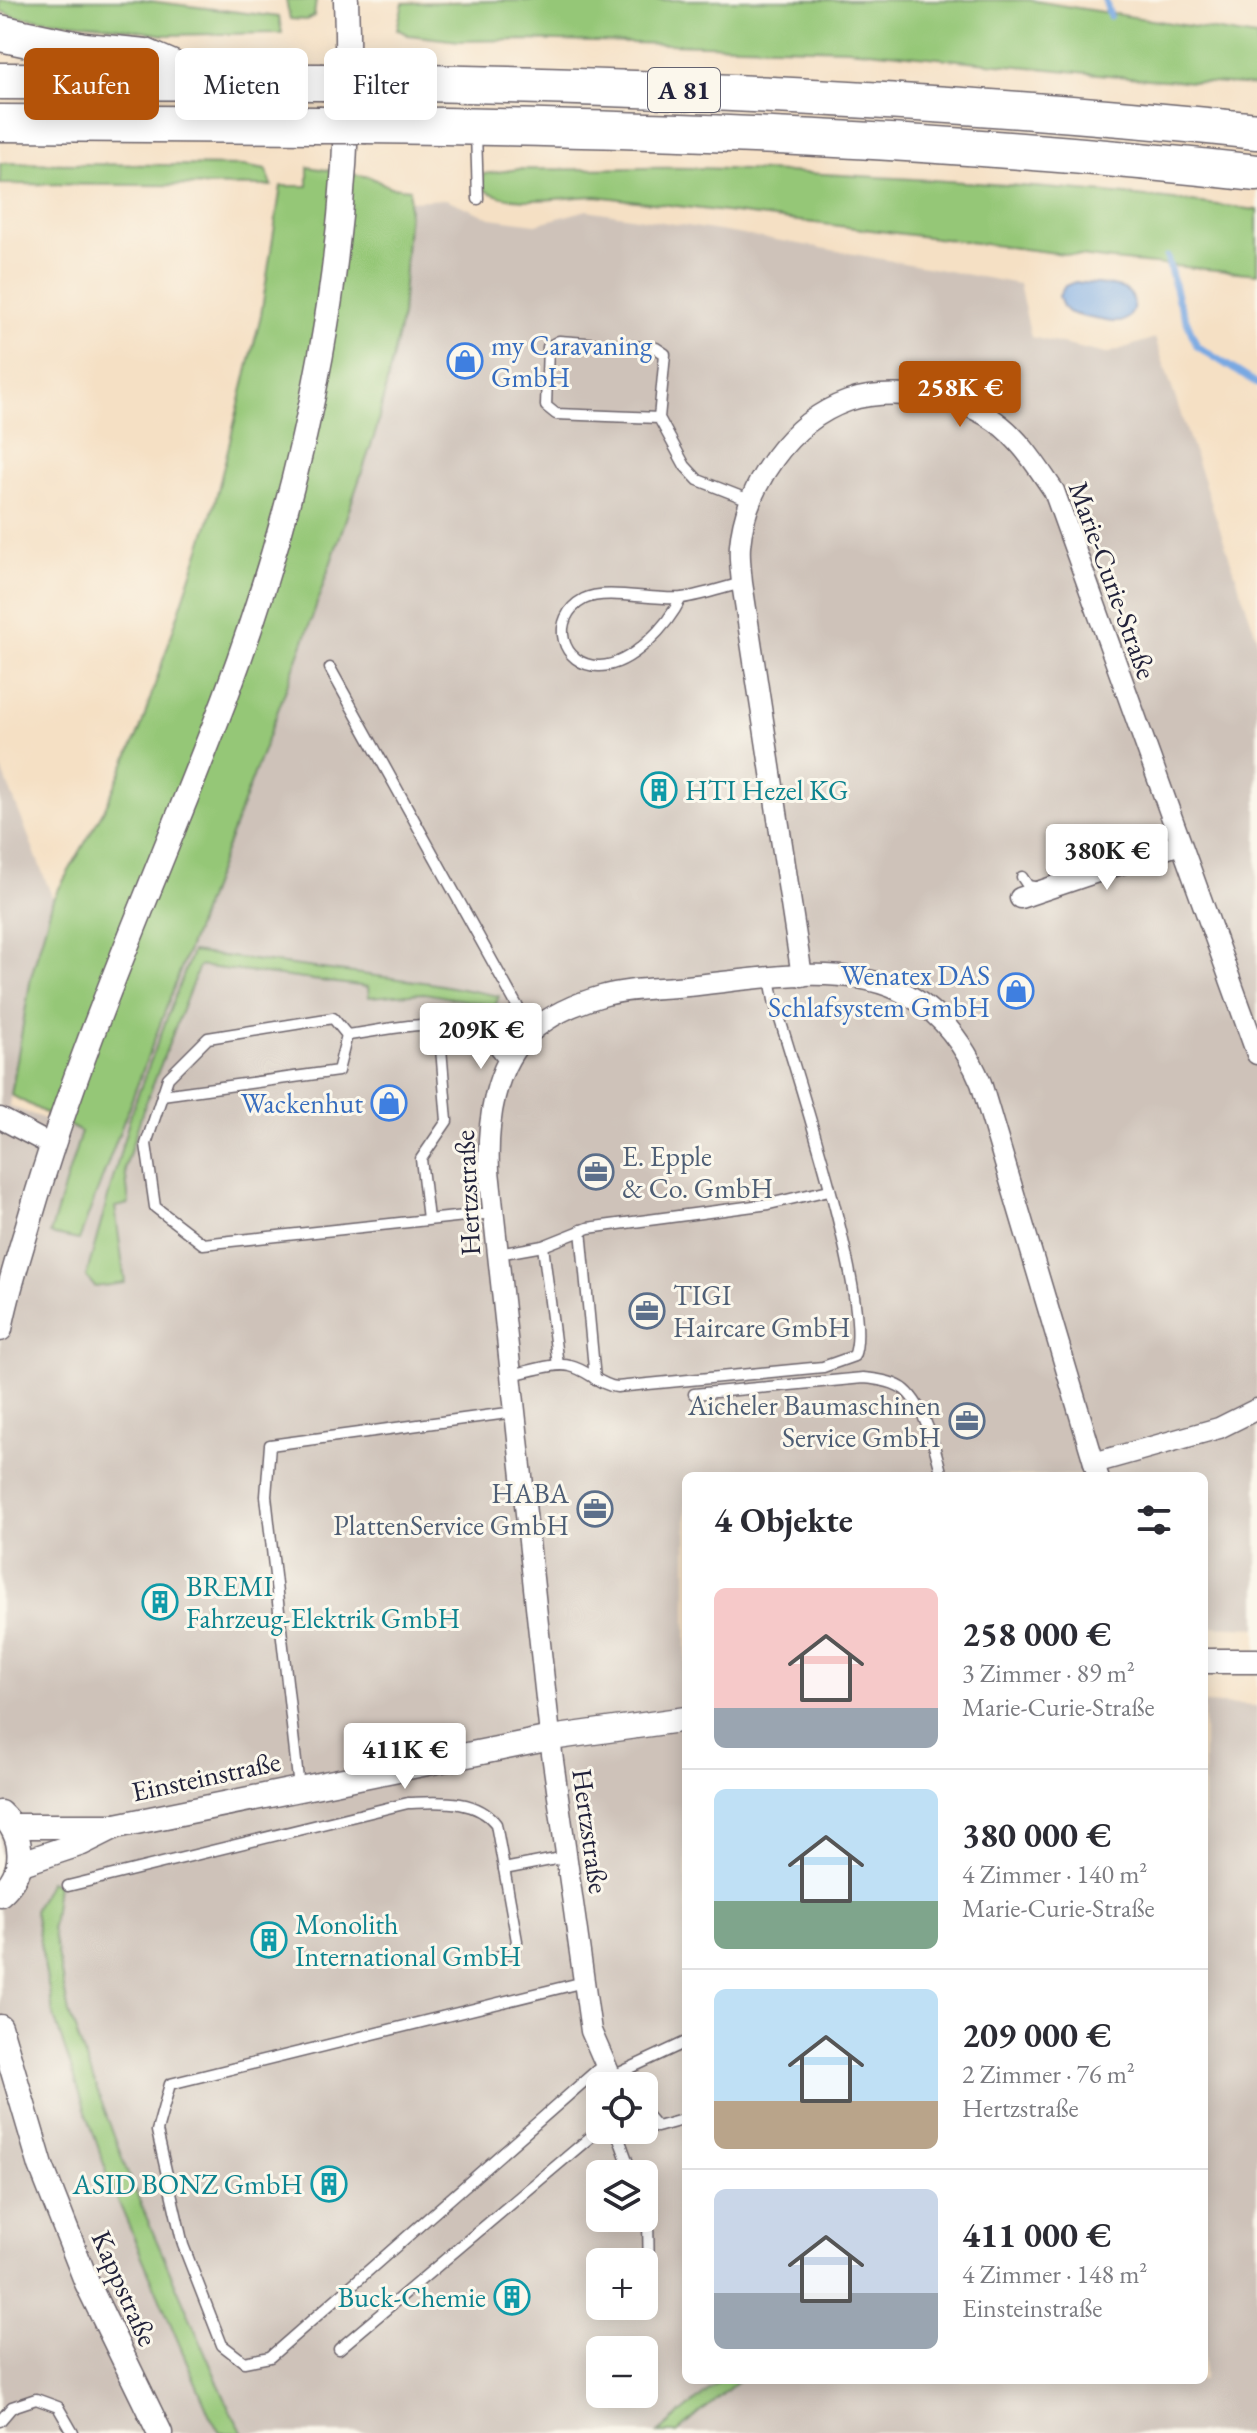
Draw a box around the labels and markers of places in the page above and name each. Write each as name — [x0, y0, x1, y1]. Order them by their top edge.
place label: my Caravaning GmbH — [491, 327, 653, 395]
shop icon: my Caravaning GmbH — [446, 342, 484, 380]
pin: 258K € — [895, 361, 1025, 429]
building icon: HTI Hezel KG — [640, 771, 678, 809]
place label: HTI Hezel KG — [685, 772, 848, 808]
pin: 380K € — [1042, 824, 1172, 892]
place label: Wenatex DAS Schlafsystem GmbH — [768, 957, 990, 1025]
shop icon: Wenatex DAS Schlafsystem GmbH — [997, 972, 1035, 1010]
pin: 209K € — [416, 1003, 546, 1071]
shop icon: Wackenhut — [370, 1084, 408, 1122]
place label: Wackenhut — [241, 1085, 363, 1121]
place label: E. Epple & Co. GmbH — [622, 1138, 773, 1206]
office icon: E. Epple & Co. GmbH — [577, 1153, 615, 1191]
place label: TIGI Haircare GmbH — [673, 1277, 850, 1345]
office icon: TIGI Haircare GmbH — [628, 1292, 666, 1330]
place label: Aicheler Baumaschinen Service GmbH — [687, 1387, 941, 1455]
office icon: Aicheler Baumaschinen Service GmbH — [948, 1402, 986, 1440]
place label: HABA PlattenService GmbH — [333, 1475, 570, 1543]
office icon: HABA PlattenService GmbH — [576, 1490, 614, 1528]
place label: BREMI Fahrzeug-Elektrik GmbH — [186, 1568, 460, 1636]
building icon: BREMI Fahrzeug-Elektrik GmbH — [141, 1583, 179, 1621]
pin: 411K € — [340, 1723, 470, 1791]
place label: Monolith International GmbH — [295, 1906, 521, 1974]
building icon: Monolith International GmbH — [250, 1921, 288, 1959]
building icon: ASID BONZ GmbH — [310, 2165, 348, 2203]
place label: ASID BONZ GmbH — [72, 2166, 303, 2202]
building icon: Buck-Chemie — [493, 2278, 531, 2316]
place label: Buck-Chemie — [338, 2279, 486, 2315]

